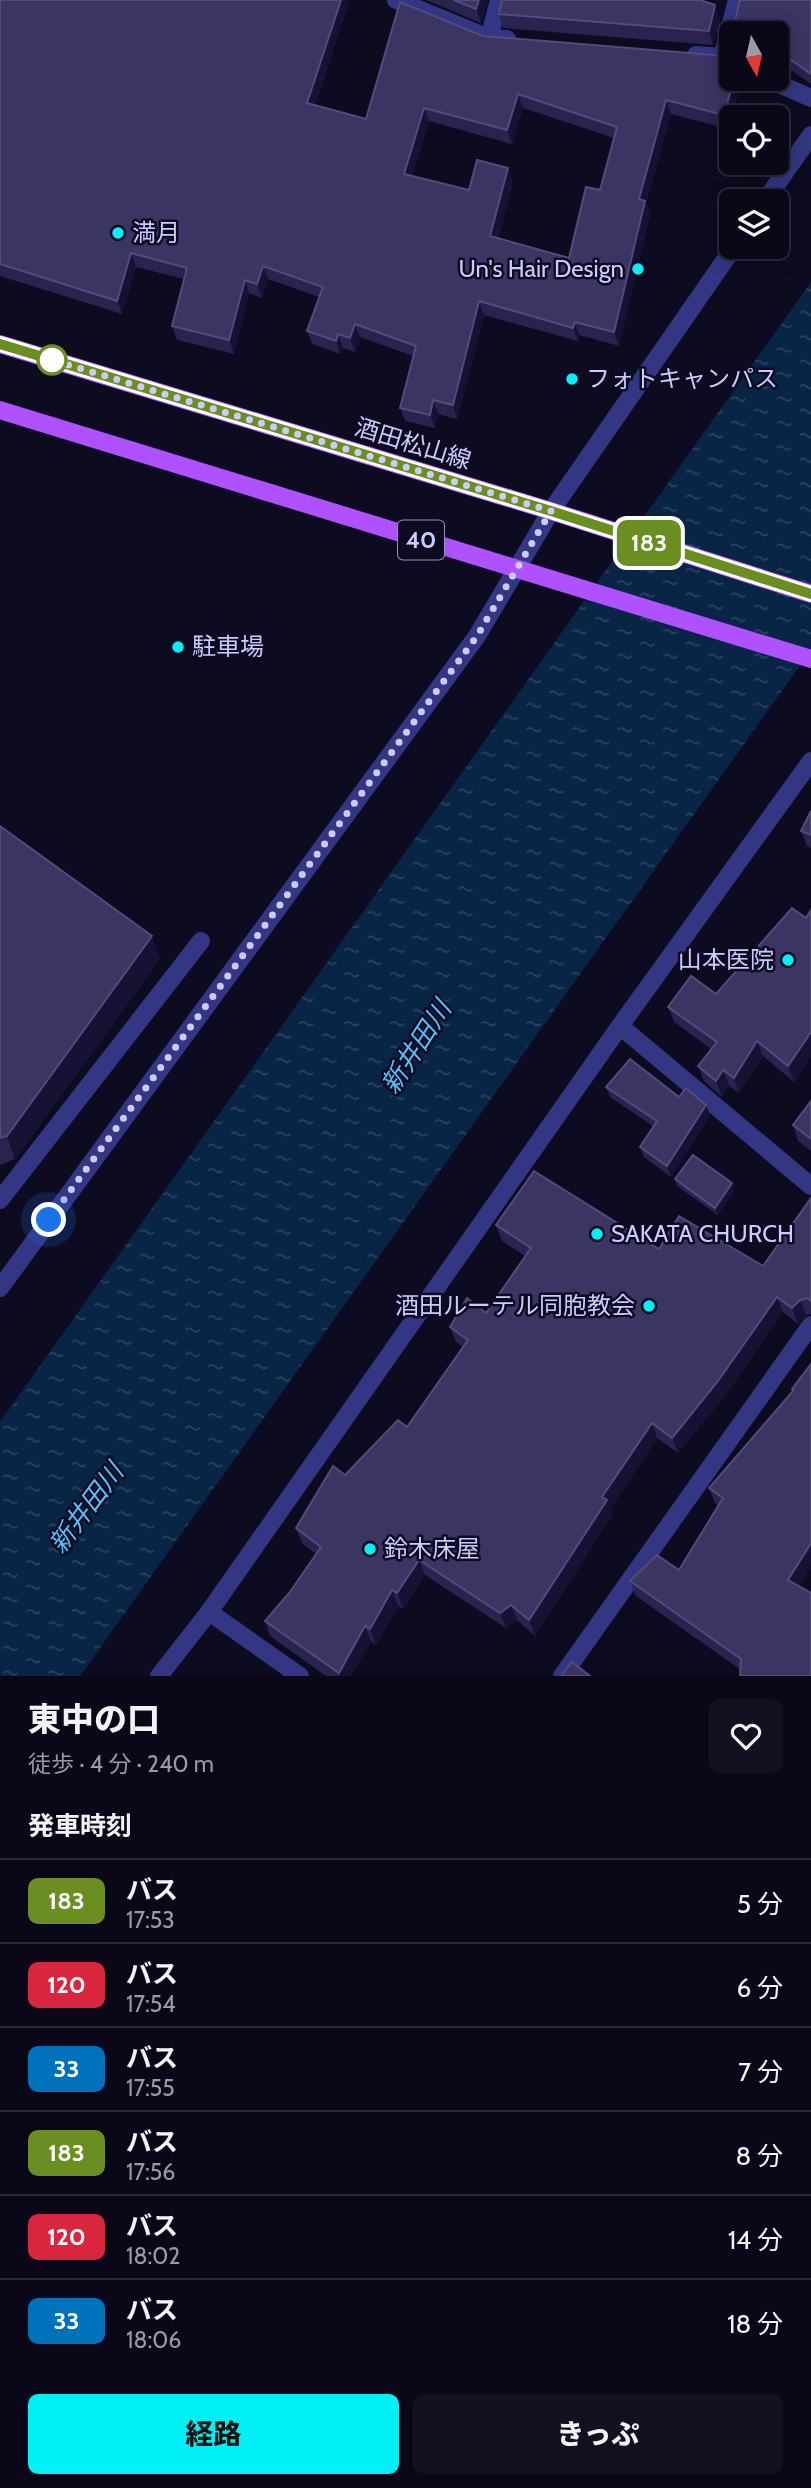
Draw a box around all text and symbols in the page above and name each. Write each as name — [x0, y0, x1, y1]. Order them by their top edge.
north arrow — [719, 21, 789, 91]
map controls — [719, 21, 789, 259]
button: locate — [719, 105, 789, 175]
button: layers — [719, 189, 789, 259]
place label: 満月 — [132, 218, 180, 247]
marker: 満月 — [110, 225, 126, 241]
place label: Un's Hair Design — [459, 254, 624, 283]
marker: Un's Hair Design — [630, 261, 646, 277]
unlabelled marker — [37, 345, 67, 375]
place label: フォトキャンパス — [586, 364, 778, 393]
marker: フォトキャンパス — [564, 371, 580, 387]
street label: 酒田松山線 — [352, 412, 475, 475]
road number: 40 — [398, 520, 444, 560]
line badge: 183 — [609, 520, 689, 566]
text: 183 — [631, 528, 667, 557]
place label: 駐車場 — [192, 632, 264, 661]
marker: 駐車場 — [170, 639, 186, 655]
place label: 山本医院 — [678, 945, 774, 974]
marker: 山本医院 — [780, 952, 796, 968]
water label: 新井田川 — [374, 992, 459, 1099]
your location — [31, 1202, 66, 1237]
place label: SAKATA CHURCH — [611, 1219, 794, 1248]
marker: SAKATA CHURCH — [589, 1226, 605, 1242]
place label: 酒田ルーテル同胞教会 — [395, 1291, 635, 1320]
marker: 酒田ルーテル同胞教会 — [641, 1298, 657, 1314]
water label: 新井田川 — [42, 1454, 132, 1559]
place label: 鈴木床屋 — [384, 1534, 480, 1563]
marker: 鈴木床屋 — [362, 1541, 378, 1557]
text: 東中の口 — [28, 1699, 160, 1739]
button: heart — [709, 1699, 783, 1773]
text: 徒歩 · 4 分 · 240 m — [28, 1750, 214, 1778]
text: 発車時刻 — [28, 1810, 132, 1842]
text: バス — [126, 1874, 178, 1906]
text: 183 — [48, 1886, 85, 1915]
text: 5 分 — [737, 1888, 783, 1920]
text: 17:53 — [126, 1906, 175, 1934]
text: バス — [126, 1958, 178, 1990]
text: 120 — [47, 1970, 86, 1999]
text: 6 分 — [736, 1972, 783, 2004]
text: 17:54 — [126, 1990, 176, 2018]
text: バス — [126, 2042, 178, 2074]
text: 33 — [54, 2054, 79, 2083]
text: 7 分 — [738, 2056, 783, 2088]
text: 17:55 — [126, 2074, 175, 2102]
text: バス — [126, 2126, 178, 2158]
text: 183 — [48, 2138, 85, 2167]
text: 8 分 — [735, 2140, 783, 2172]
text: 17:56 — [126, 2158, 175, 2186]
text: バス — [126, 2210, 178, 2242]
text: 120 — [47, 2222, 86, 2251]
text: 14 分 — [728, 2224, 783, 2256]
text: 18:02 — [126, 2242, 180, 2270]
text: バス — [126, 2294, 178, 2326]
text: 33 — [54, 2306, 79, 2335]
text: 18 分 — [727, 2308, 783, 2340]
text: 18:06 — [126, 2326, 181, 2354]
button: 経路 — [28, 2394, 399, 2474]
button: きっぷ — [413, 2394, 783, 2474]

